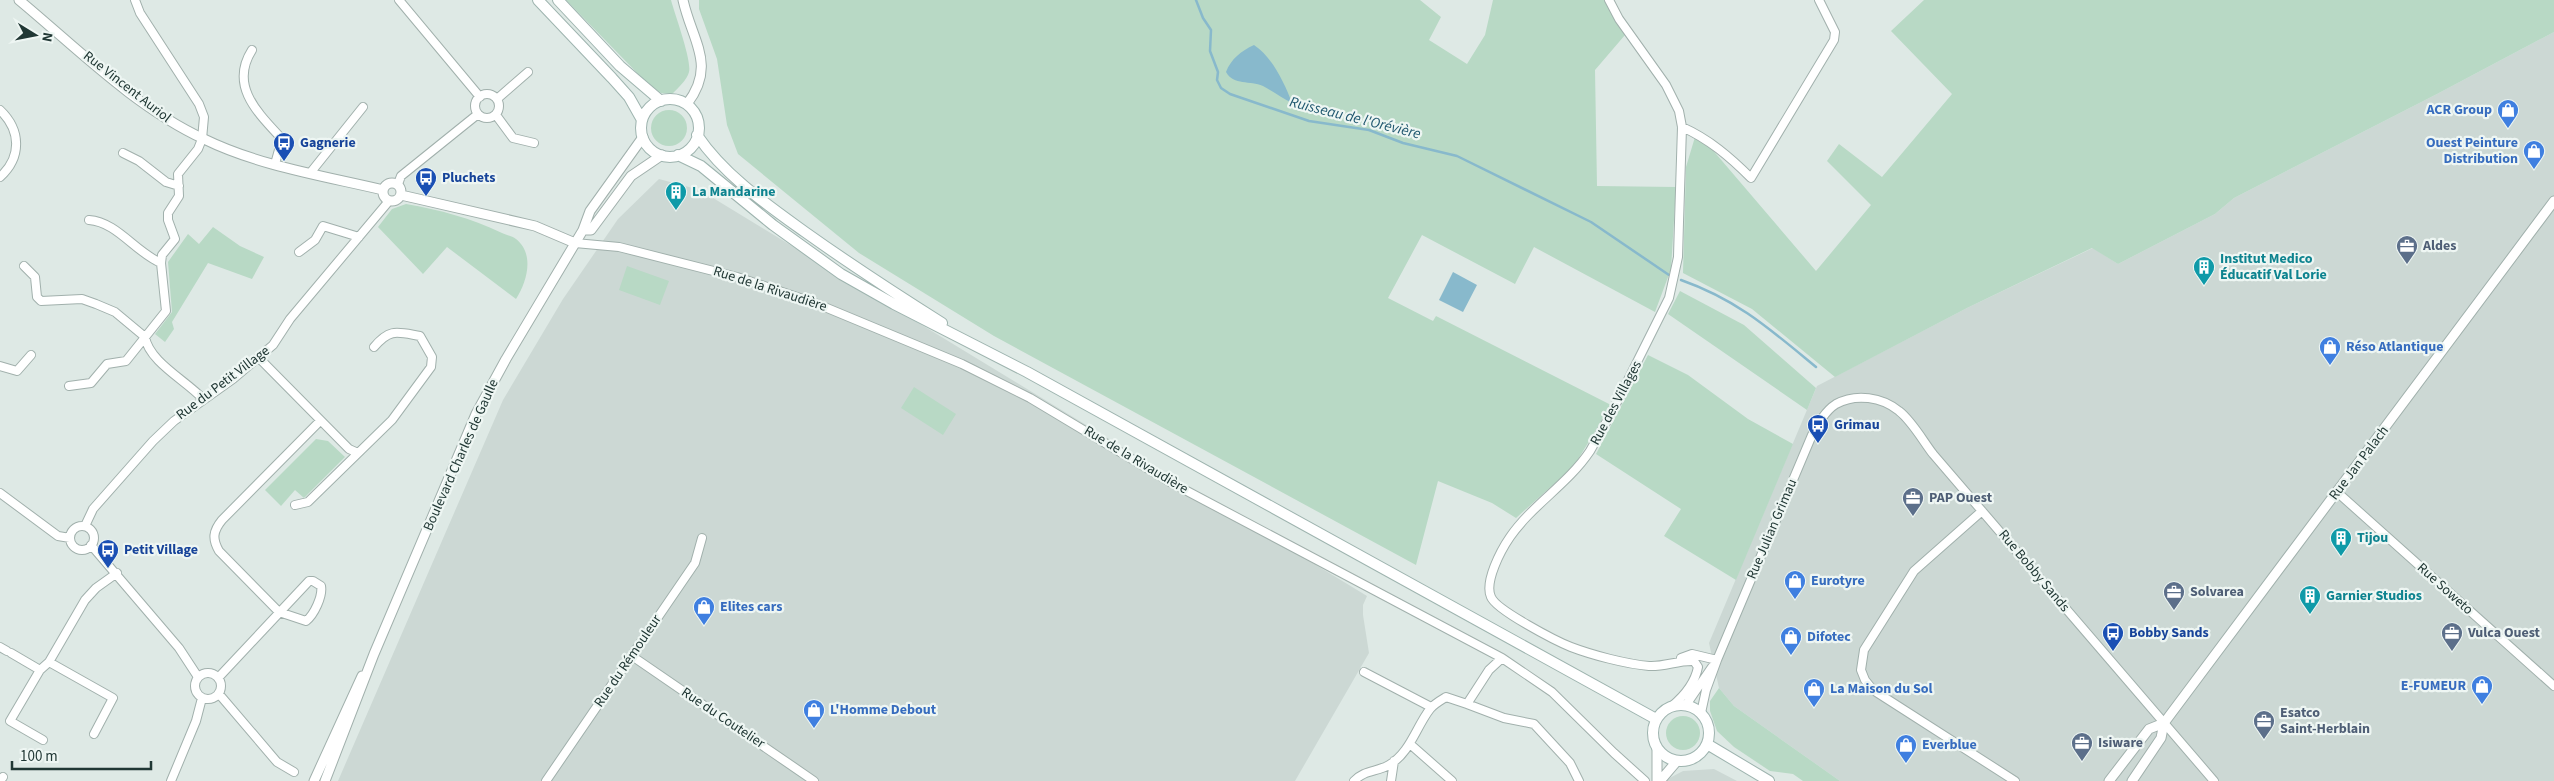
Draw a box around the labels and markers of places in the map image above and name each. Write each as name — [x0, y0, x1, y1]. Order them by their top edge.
shop icon: ACR Group — [2496, 98, 2520, 129]
place label: ACR Group — [2425, 100, 2492, 120]
bus stop icon: Gagnerie — [272, 131, 296, 162]
place label: Gagnerie — [300, 133, 356, 153]
place label: Ouest Peinture Distribution — [2426, 133, 2518, 169]
shop icon: Ouest Peinture Distribution — [2522, 139, 2546, 170]
bus stop icon: Pluchets — [414, 166, 438, 197]
place label: Pluchets — [442, 168, 495, 188]
building icon: La Mandarine — [664, 180, 688, 211]
place label: La Mandarine — [692, 182, 776, 202]
office icon: Aldes — [2395, 234, 2419, 265]
place label: Aldes — [2422, 236, 2457, 256]
place label: Institut Medico Éducatif Val Lorie — [2220, 249, 2327, 285]
building icon: Institut Medico Éducatif Val Lorie — [2192, 255, 2216, 286]
shop icon: Réso Atlantique — [2318, 335, 2342, 366]
place label: Réso Atlantique — [2346, 337, 2443, 357]
bus stop icon: Grimau — [1806, 413, 1830, 444]
place label: Grimau — [1834, 415, 1880, 435]
office icon: PAP Ouest — [1901, 486, 1925, 517]
place label: PAP Ouest — [1929, 488, 1993, 508]
building icon: Tijou — [2329, 526, 2353, 557]
place label: Tijou — [2357, 528, 2388, 548]
bus stop icon: Petit Village — [96, 538, 120, 569]
place label: Petit Village — [124, 540, 198, 560]
shop icon: Eurotyre — [1783, 569, 1807, 600]
place label: Eurotyre — [1811, 571, 1865, 591]
office icon: Solvarea — [2162, 580, 2186, 611]
place label: Solvarea — [2190, 582, 2244, 602]
building icon: Garnier Studios — [2298, 584, 2322, 615]
place label: Garnier Studios — [2326, 586, 2422, 606]
shop icon: Elites cars — [692, 595, 716, 626]
place label: Elites cars — [720, 597, 782, 617]
bus stop icon: Bobby Sands — [2101, 621, 2125, 652]
office icon: Vulca Ouest — [2440, 621, 2464, 652]
place label: Bobby Sands — [2129, 623, 2209, 643]
place label: Vulca Ouest — [2467, 623, 2541, 643]
shop icon: Difotec — [1779, 625, 1803, 656]
place label: Difotec — [1807, 627, 1851, 647]
shop icon: E-FUMEUR — [2470, 674, 2494, 705]
place label: E-FUMEUR — [2401, 676, 2466, 696]
shop icon: La Maison du Sol — [1802, 677, 1826, 708]
place label: La Maison du Sol — [1830, 679, 1932, 699]
shop icon: L'Homme Debout — [802, 698, 826, 729]
place label: L'Homme Debout — [830, 700, 937, 720]
place label: Esatco Saint-Herblain — [2280, 703, 2370, 739]
office icon: Esatco Saint-Herblain — [2252, 709, 2276, 740]
office icon: Isiware — [2070, 731, 2094, 762]
shop icon: Everblue — [1894, 733, 1918, 764]
place label: Isiware — [2098, 733, 2143, 753]
place label: Everblue — [1922, 735, 1977, 755]

